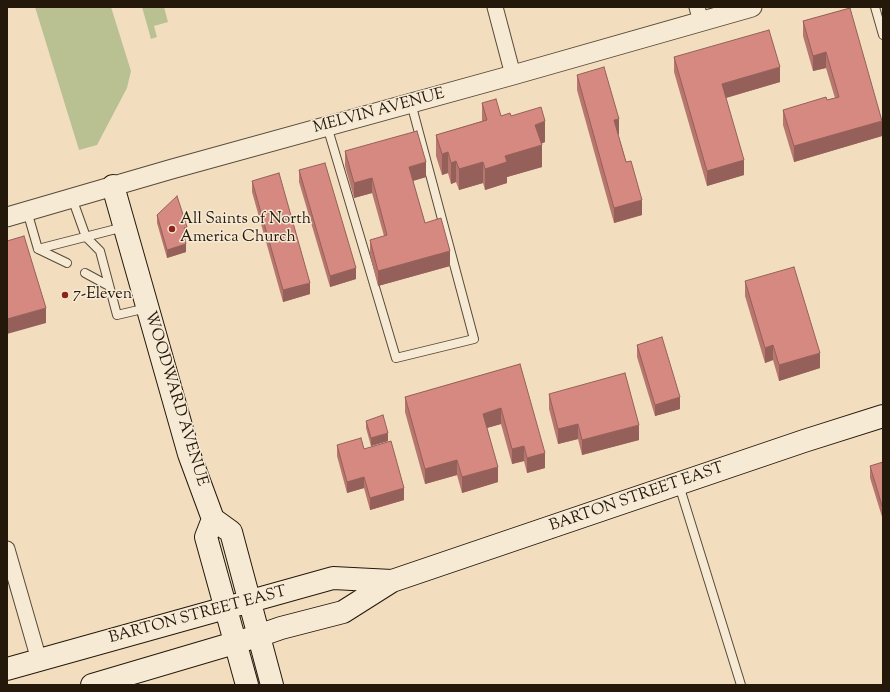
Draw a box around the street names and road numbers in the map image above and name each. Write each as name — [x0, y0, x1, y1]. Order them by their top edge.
street label: MELVIN AVENUE — [311, 85, 447, 139]
street label: WOODWARD AVENUE — [139, 309, 211, 489]
street label: BARTON STREET EAST — [547, 459, 727, 537]
street label: BARTON STREET EAST — [107, 583, 289, 649]

